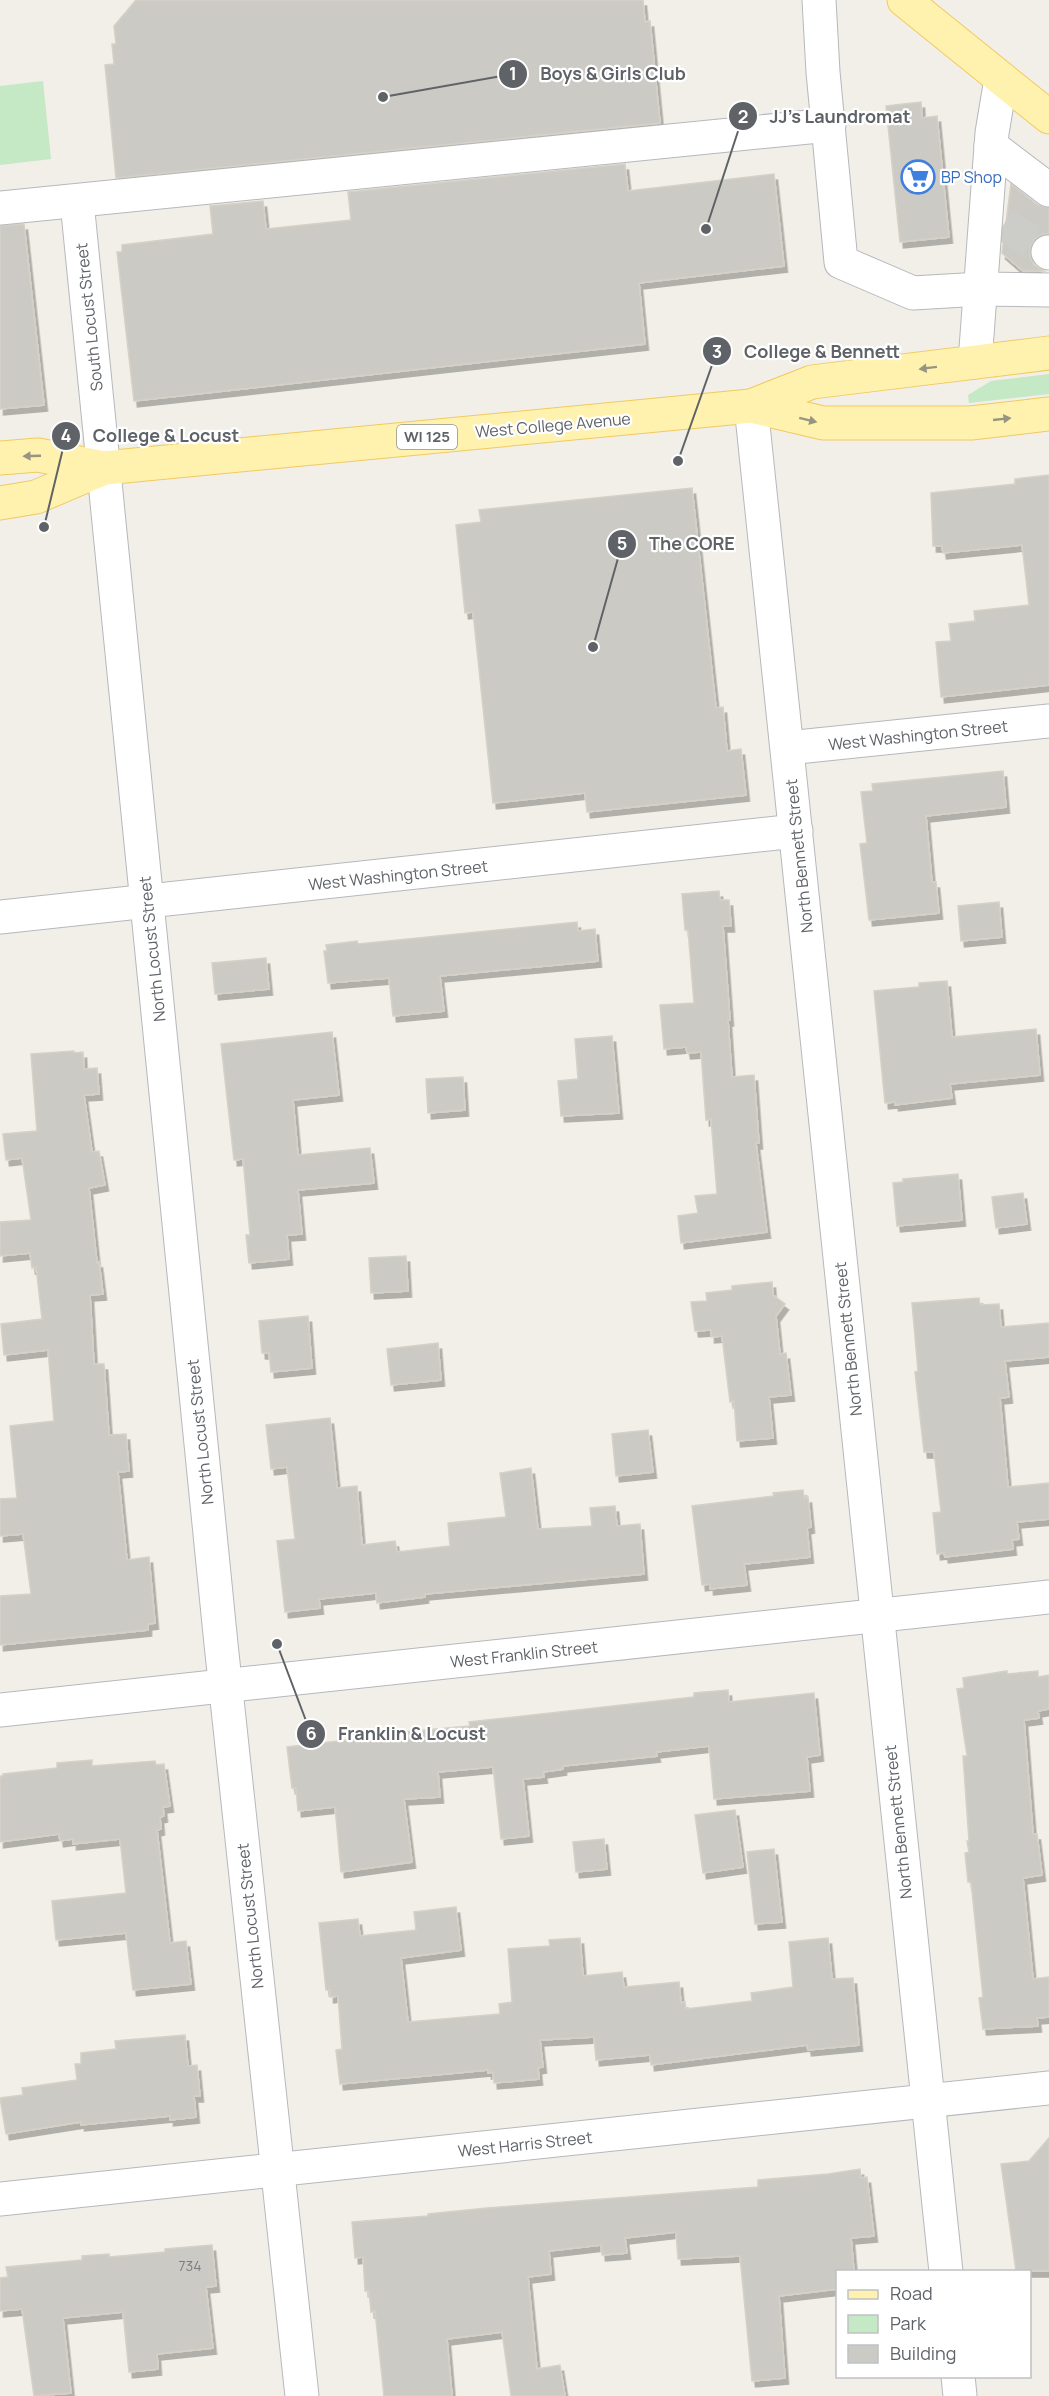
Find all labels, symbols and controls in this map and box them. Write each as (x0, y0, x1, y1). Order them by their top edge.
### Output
callout: Boys & Girls Club (498, 56, 697, 92)
text: 1 (509, 61, 517, 85)
text: Boys & Girls Club (540, 61, 686, 85)
callout: JJ's Laundromat (728, 98, 922, 134)
text: 2 (738, 104, 748, 128)
text: JJ's Laundromat (770, 104, 910, 128)
supermarket icon: BP Shop (900, 159, 936, 195)
place label: BP Shop (941, 166, 1002, 188)
street label: South Locust Street (70, 242, 108, 392)
callout: College & Bennett (702, 333, 912, 369)
text: 3 (712, 339, 722, 363)
text: College & Bennett (744, 339, 900, 363)
one-way arrow (919, 363, 938, 373)
street label: West College Avenue (474, 407, 632, 443)
one-way arrow (993, 414, 1012, 424)
one-way arrow (798, 415, 817, 425)
callout: College & Locust (51, 418, 251, 454)
text: 4 (61, 423, 72, 447)
text: College & Locust (93, 423, 239, 447)
road number: WI 125 (397, 425, 457, 449)
one-way arrow (22, 451, 41, 461)
callout: The CORE (607, 526, 746, 562)
text: 5 (617, 531, 627, 555)
text: The CORE (649, 531, 735, 555)
street label: West Washington Street (827, 715, 1009, 755)
street label: North Bennett Street (780, 778, 818, 934)
street label: West Washington Street (307, 855, 489, 895)
street label: North Locust Street (133, 875, 171, 1023)
street label: North Bennett Street (829, 1261, 867, 1417)
street label: North Locust Street (181, 1358, 219, 1506)
street label: West Franklin Street (449, 1635, 599, 1673)
callout: Franklin & Locust (296, 1716, 498, 1752)
text: 6 (305, 1721, 317, 1745)
text: Franklin & Locust (338, 1721, 486, 1745)
street label: North Bennett Street (879, 1744, 917, 1900)
street label: North Locust Street (231, 1842, 269, 1990)
street label: West Harris Street (457, 2126, 593, 2162)
house number: 734 (178, 2256, 202, 2275)
legend (836, 2270, 1031, 2378)
text: Road (890, 2281, 933, 2305)
text: Park (890, 2311, 927, 2335)
text: Building (890, 2341, 956, 2365)

